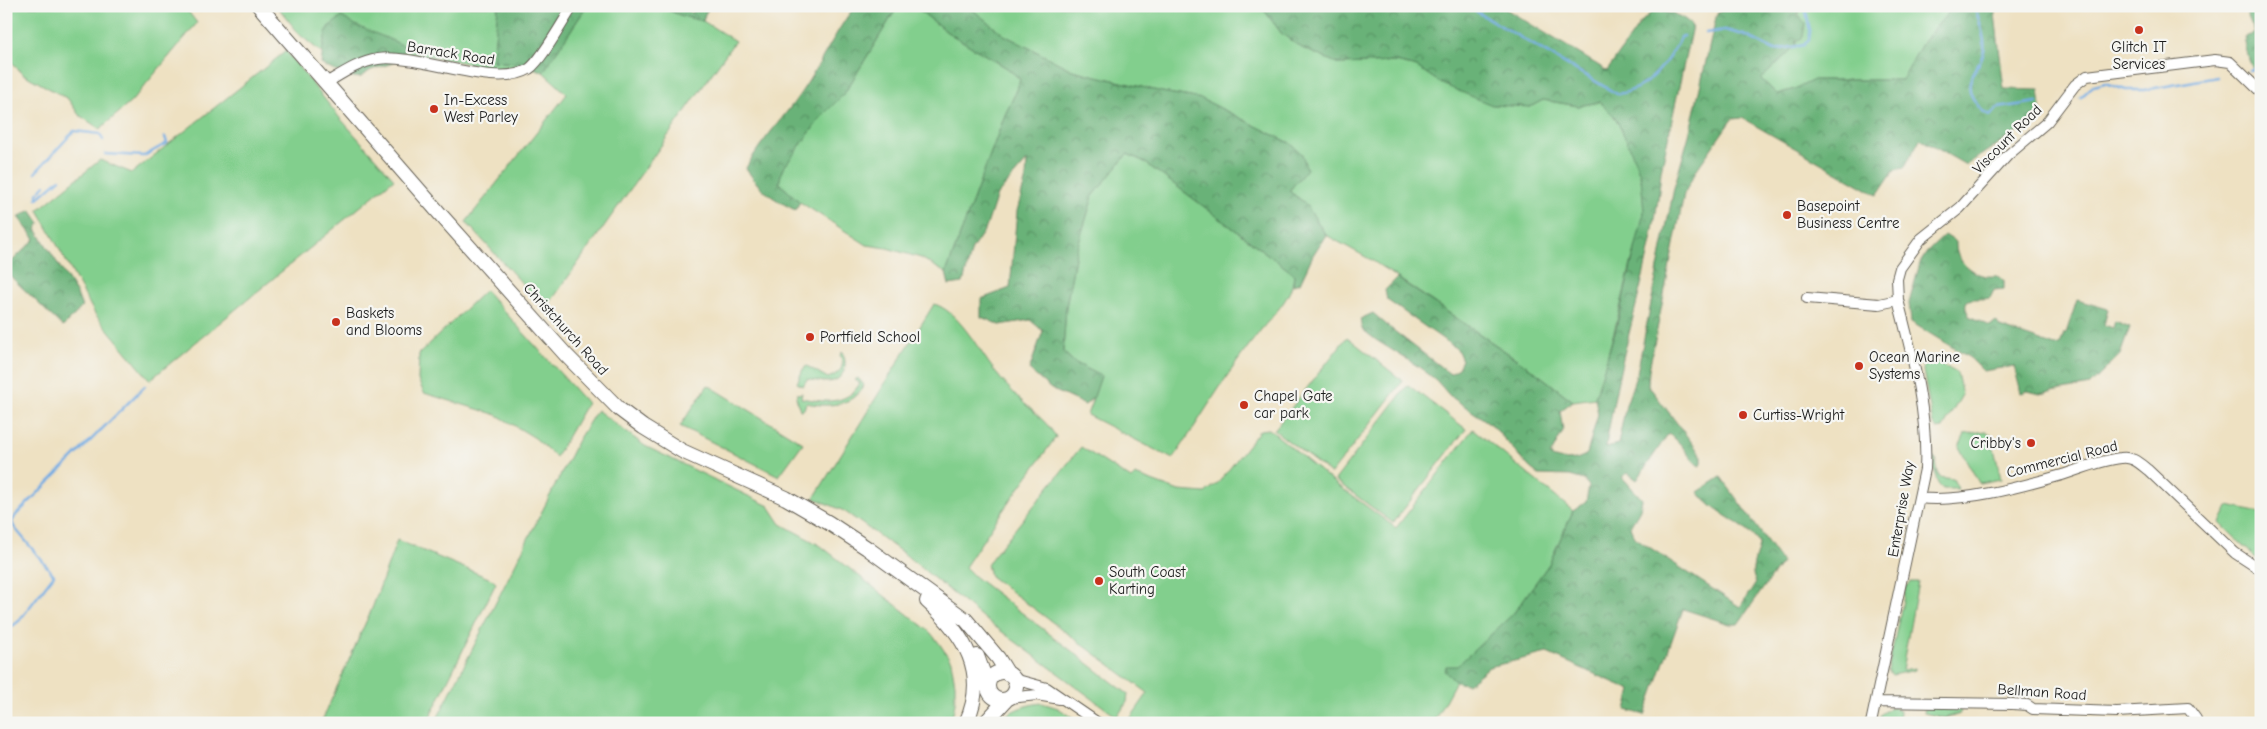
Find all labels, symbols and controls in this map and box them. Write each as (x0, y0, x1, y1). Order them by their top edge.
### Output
marker: Glitch IT Services (2133, 24, 2145, 36)
street label: Barrack Road (406, 37, 496, 69)
place label: Glitch IT Services (2111, 38, 2167, 73)
place label: In-Excess West Parley (444, 91, 518, 126)
street label: Viscount Road (1969, 101, 2045, 177)
marker: In-Excess West Parley (428, 103, 440, 115)
place label: Basepoint Business Centre (1797, 197, 1900, 232)
marker: Basepoint Business Centre (1781, 209, 1793, 221)
street label: Christchurch Road (520, 279, 612, 379)
place label: Baskets and Blooms (346, 304, 422, 339)
marker: Baskets and Blooms (330, 316, 342, 328)
place label: Portfield School (820, 328, 920, 346)
marker: Portfield School (804, 331, 816, 343)
place label: Ocean Marine Systems (1869, 348, 1960, 383)
marker: Ocean Marine Systems (1853, 360, 1865, 372)
place label: Chapel Gate car park (1254, 387, 1333, 422)
marker: Chapel Gate car park (1238, 399, 1250, 411)
place label: Curtiss-Wright (1753, 406, 1845, 424)
marker: Curtiss-Wright (1737, 409, 1749, 421)
place label: Cribby's (1971, 434, 2021, 452)
street label: Commercial Road (2005, 436, 2119, 482)
marker: Cribby's (2025, 437, 2037, 449)
street label: Enterprise Way (1884, 459, 1918, 558)
place label: South Coast Karting (1109, 563, 1186, 598)
marker: South Coast Karting (1093, 575, 1105, 587)
street label: Bellman Road (1997, 680, 2087, 704)

